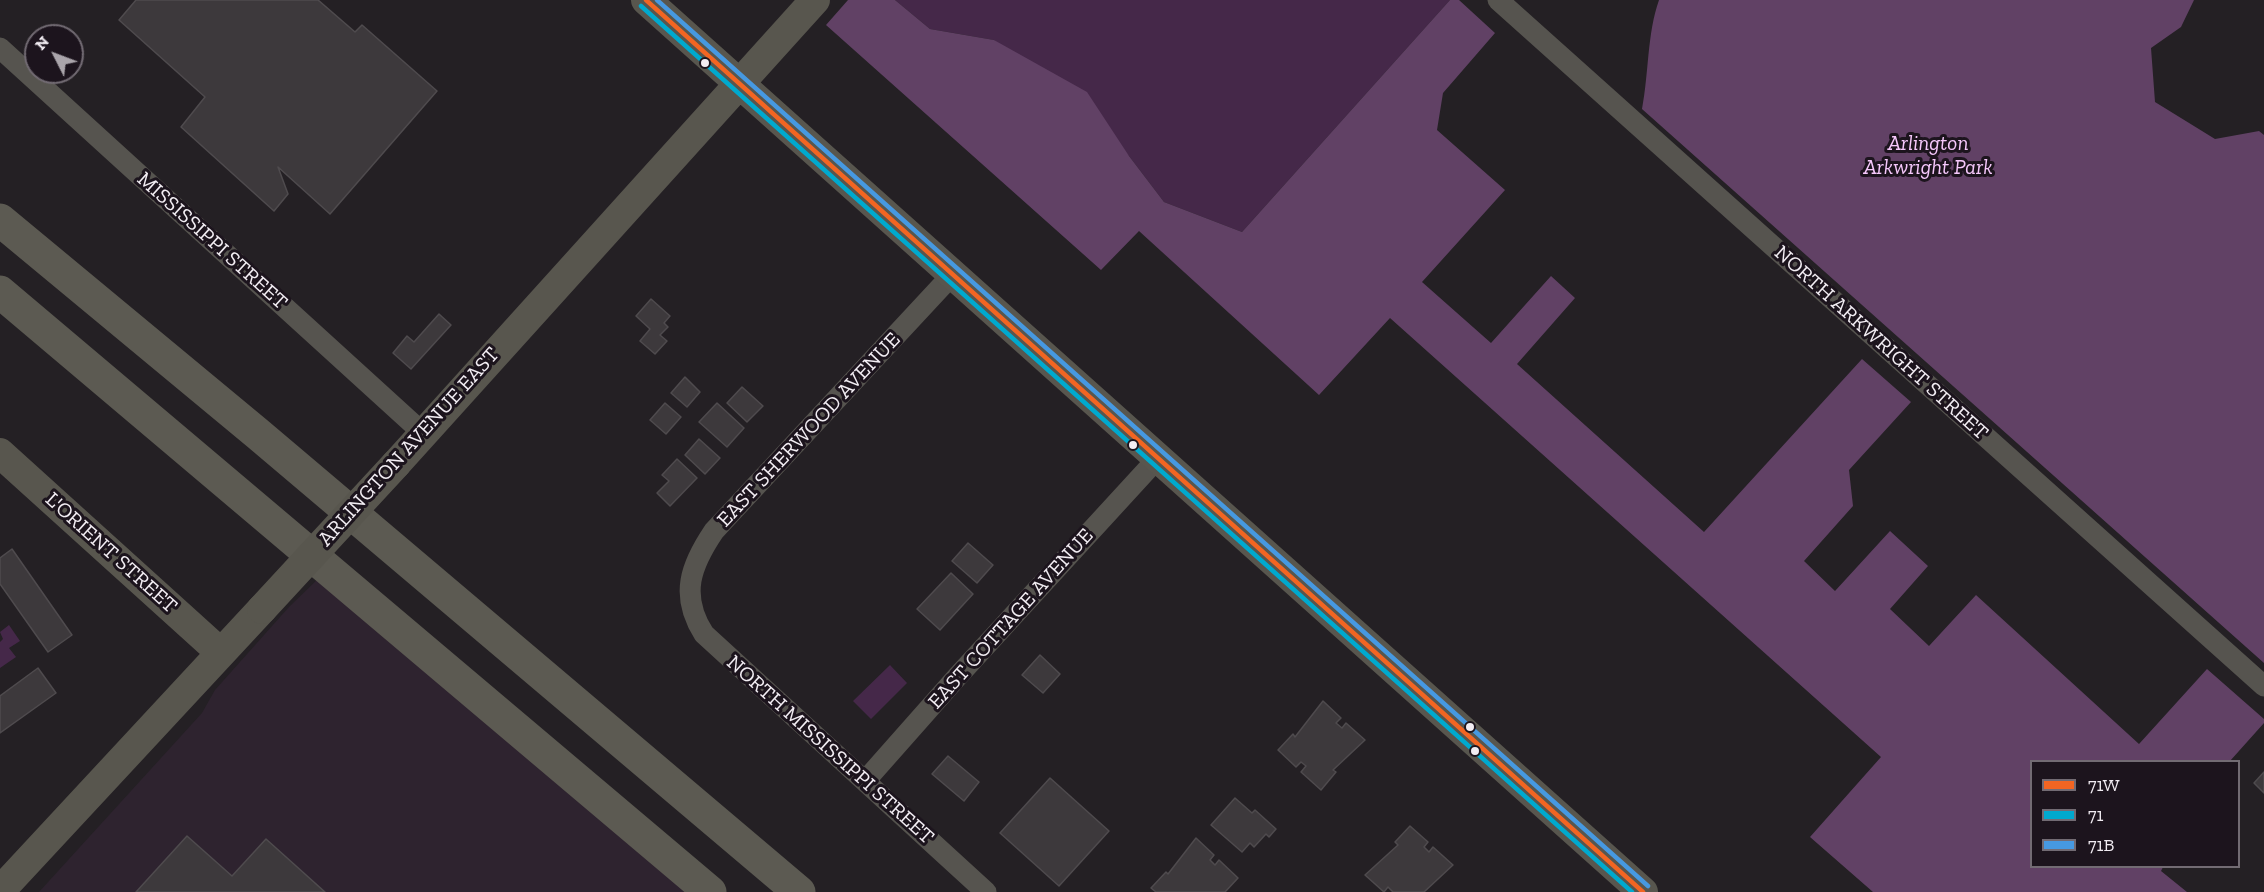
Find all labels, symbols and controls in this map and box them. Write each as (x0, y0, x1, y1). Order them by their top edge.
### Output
north arrow (24, 24, 84, 84)
text: N (31, 32, 53, 54)
unlabelled marker (699, 57, 711, 69)
park label: Arlington Arkwright Park (1863, 131, 1993, 181)
street label: MISSISSIPPI STREET (132, 167, 292, 315)
street label: NORTH ARKWRIGHT STREET (1769, 240, 1993, 446)
street label: EAST SHERWOOD AVENUE (712, 327, 906, 533)
street label: ARLINGTON AVENUE EAST (313, 342, 505, 552)
unlabelled marker (1127, 439, 1139, 451)
street label: L'ORIENT STREET (40, 487, 182, 619)
street label: EAST COTTAGE AVENUE (923, 523, 1099, 715)
street label: NORTH MISSISSIPPI STREET (721, 650, 939, 850)
unlabelled marker (1464, 721, 1476, 733)
unlabelled marker (1469, 745, 1481, 757)
legend (2030, 760, 2240, 868)
text: 71W (2088, 774, 2120, 796)
text: 71 (2088, 804, 2103, 826)
text: 71B (2088, 834, 2114, 856)

